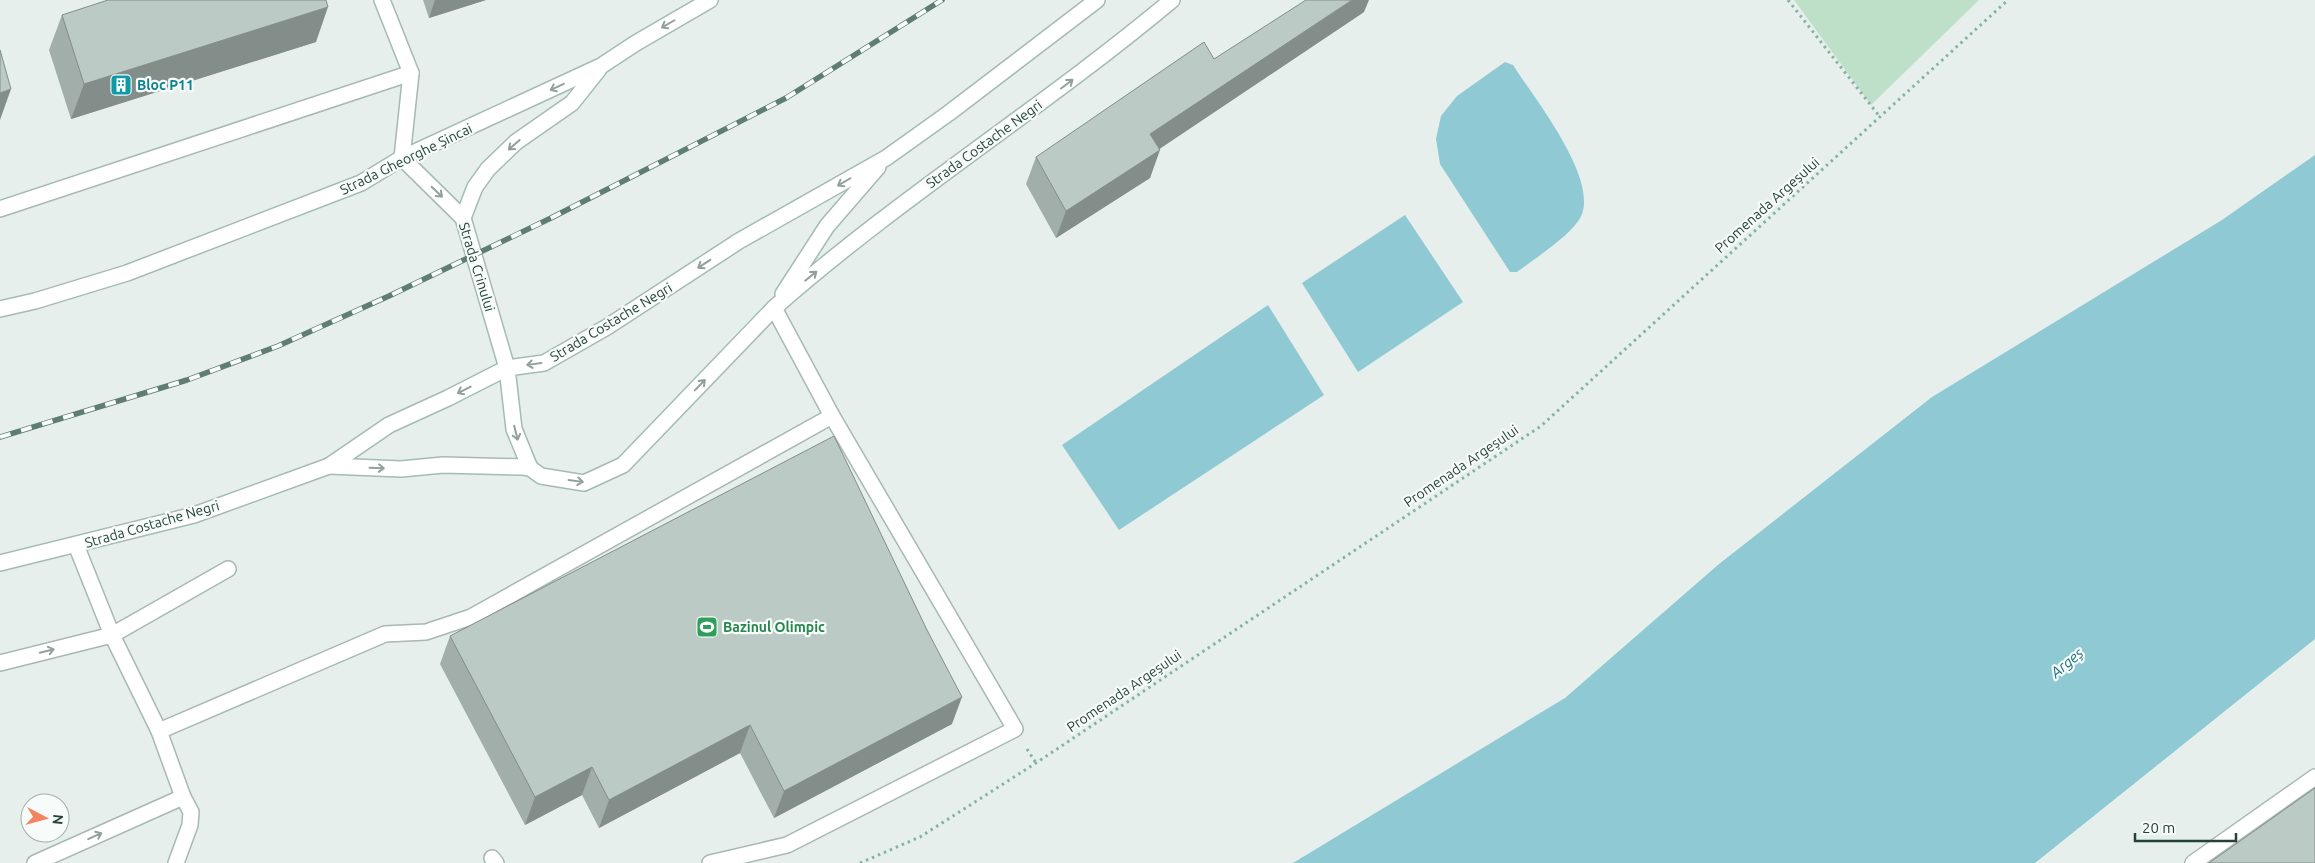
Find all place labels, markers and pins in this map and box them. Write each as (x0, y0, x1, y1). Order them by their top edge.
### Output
building icon: Bloc P11 (109, 73, 133, 97)
place label: Bloc P11 (137, 77, 194, 93)
sports icon: Bazinul Olimpic (695, 615, 719, 639)
place label: Bazinul Olimpic (723, 619, 825, 635)

